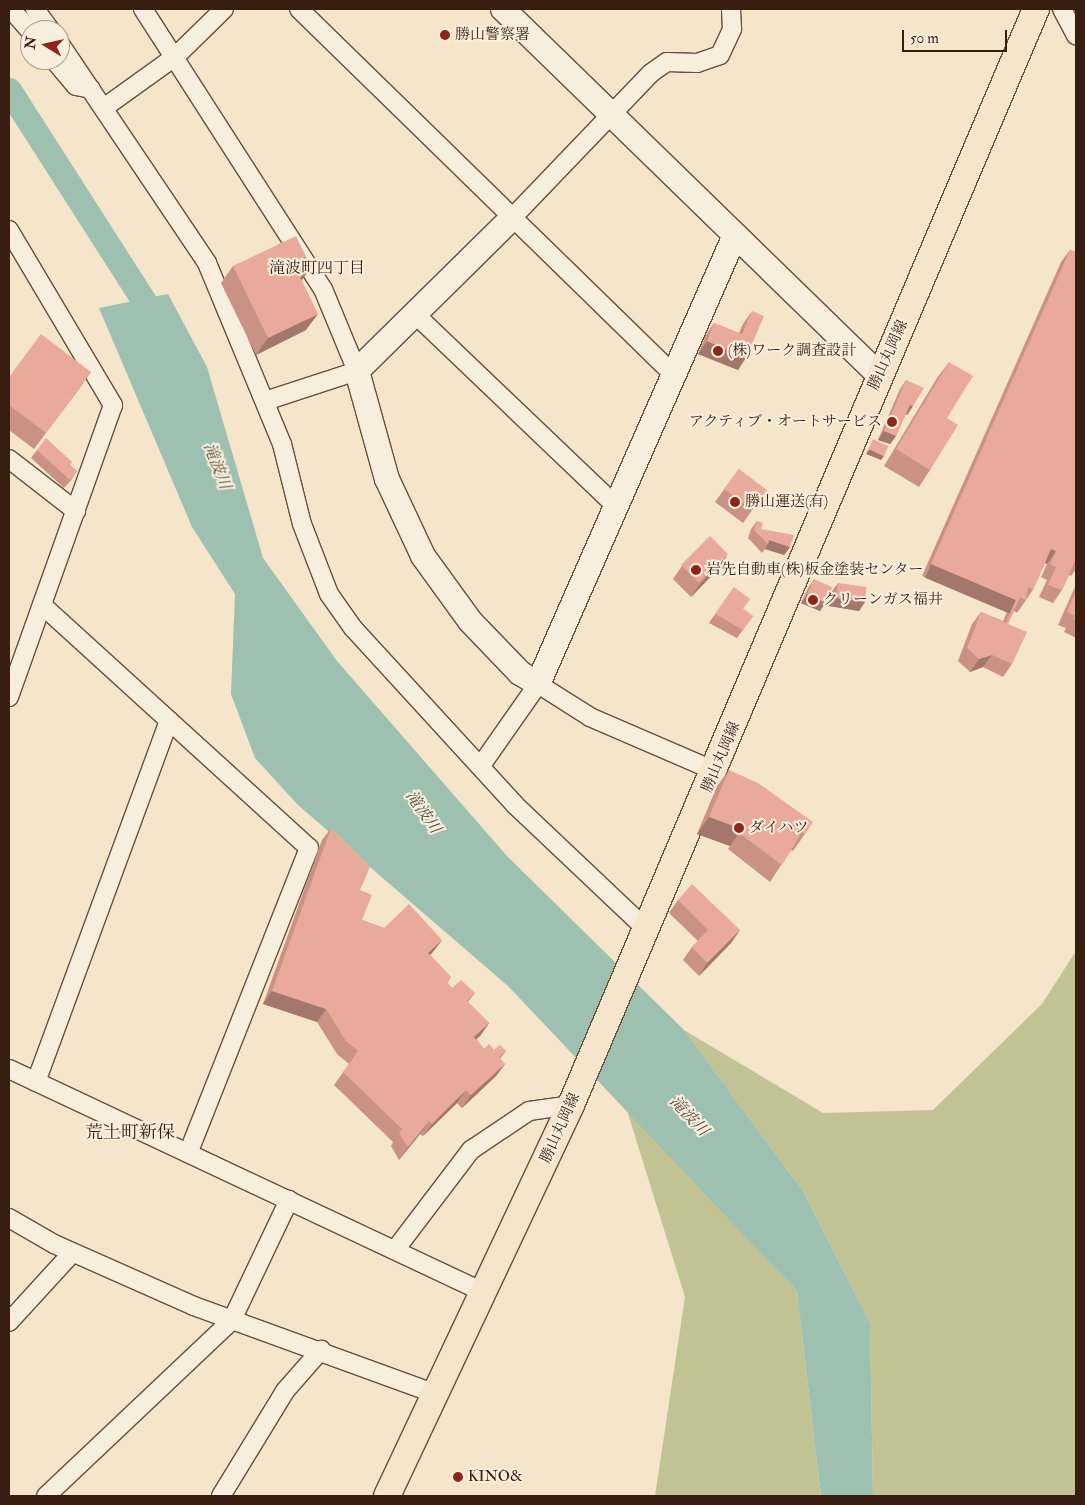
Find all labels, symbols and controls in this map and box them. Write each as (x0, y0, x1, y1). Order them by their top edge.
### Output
north arrow (20, 20, 70, 70)
scale bar (905, 20, 1010, 52)
place label: 勝山警察署 (455, 26, 530, 44)
marker: 勝山警察署 (439, 29, 451, 41)
text: 50 m (910, 29, 939, 48)
text: N (21, 35, 40, 50)
district label: 滝波町四丁目 (269, 258, 365, 278)
street label: 勝山丸岡線 (865, 317, 911, 393)
place label: (株)ワーク調査設計 (728, 342, 856, 360)
marker: (株)ワーク調査設計 (712, 345, 724, 357)
place label: アクティブ・オートサービス (687, 413, 882, 431)
marker: アクティブ・オートサービス (886, 416, 898, 428)
water label: 滝波川 (199, 440, 235, 492)
place label: 勝山運送(有) (745, 493, 828, 511)
marker: 勝山運送(有) (729, 496, 741, 508)
place label: 岩先自動車(株)板金塗装センター (706, 561, 924, 579)
marker: 岩先自動車(株)板金塗装センター (690, 564, 702, 576)
place label: クリーンガス福井 (823, 591, 943, 609)
marker: クリーンガス福井 (807, 594, 819, 606)
street label: 勝山丸岡線 (698, 719, 744, 795)
water label: 滝波川 (401, 787, 445, 837)
place label: ダイハツ (749, 819, 809, 837)
marker: ダイハツ (733, 822, 745, 834)
street label: 勝山丸岡線 (537, 1090, 583, 1166)
water label: 滝波川 (666, 1092, 712, 1140)
district label: 荒土町新保 (85, 1122, 175, 1144)
place label: KINO& (468, 1468, 523, 1486)
marker: KINO& (452, 1471, 464, 1483)

